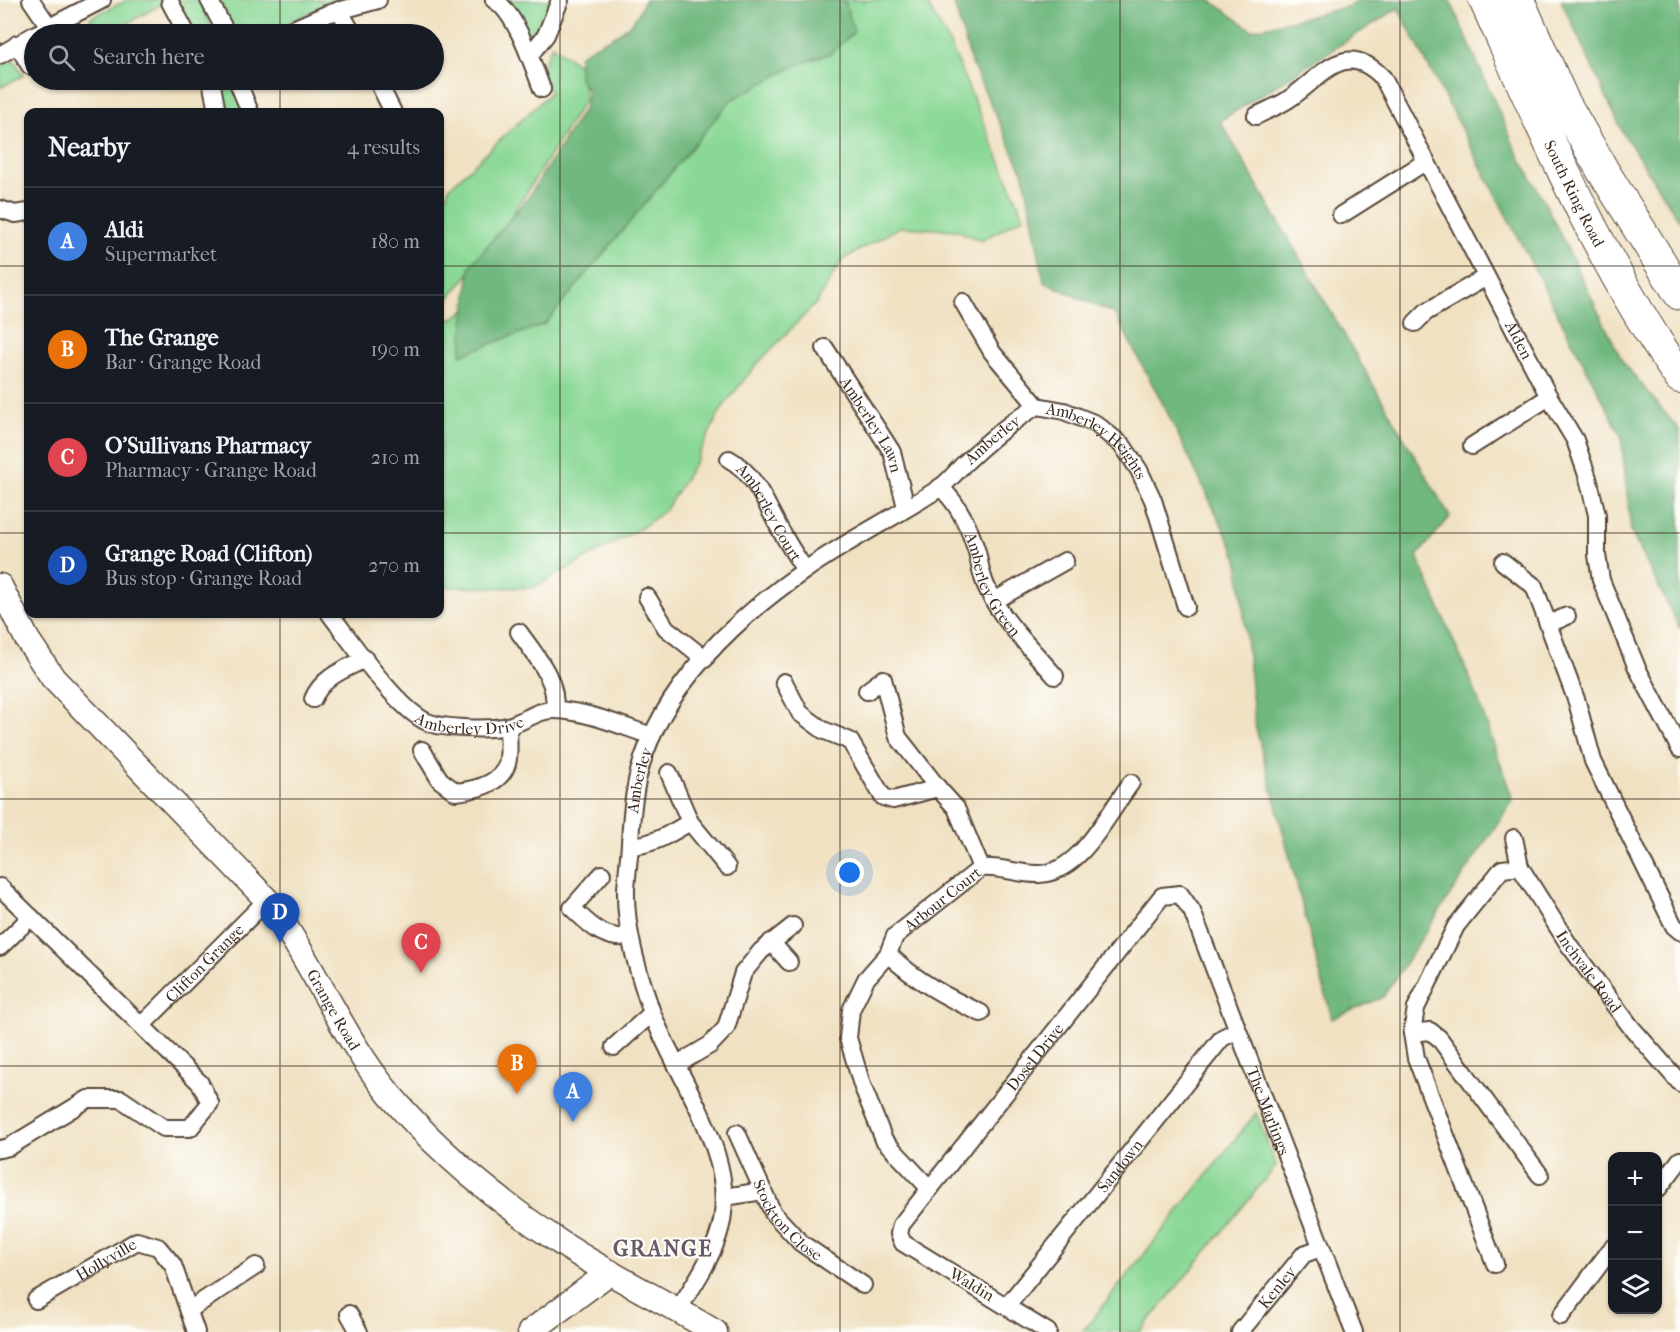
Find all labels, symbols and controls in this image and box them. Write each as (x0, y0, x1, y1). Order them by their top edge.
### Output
search box (24, 24, 444, 90)
icon: search (45, 41, 78, 74)
text: Search here (93, 44, 205, 70)
text: Nearby (48, 132, 130, 163)
text: 4 results (347, 136, 420, 159)
street label: South Ring Road (1540, 137, 1609, 250)
text: Aldi (105, 217, 144, 243)
text: A (61, 230, 74, 253)
text: 180 m (371, 230, 420, 253)
text: Supermarket (105, 243, 217, 266)
street label: Alden (1501, 317, 1537, 363)
text: The Grange (105, 325, 219, 351)
text: B (61, 338, 74, 361)
text: 190 m (370, 338, 420, 361)
text: Bar · Grange Road (105, 351, 261, 374)
street label: Amberley Lawn (835, 372, 906, 475)
street label: Amberley Heights (1044, 399, 1151, 482)
street label: Amberley (960, 411, 1024, 469)
text: O'Sullivans Pharmacy (105, 433, 311, 459)
text: C (61, 446, 74, 469)
text: 210 m (371, 446, 420, 469)
text: Pharmacy · Grange Road (105, 459, 317, 482)
street label: Amberley Court (732, 459, 806, 565)
street label: Amberley Green (960, 529, 1025, 641)
text: Grange Road (Clifton) (105, 541, 312, 567)
text: D (60, 554, 75, 577)
text: 270 m (368, 554, 420, 577)
text: Bus stop · Grange Road (105, 567, 302, 590)
street label: Amberley Drive (410, 708, 527, 738)
street label: Amberley (623, 744, 656, 815)
your location (835, 858, 864, 887)
street label: Arbour Court (899, 862, 985, 936)
pin: D (260, 894, 300, 943)
street label: Clifton Grange (161, 920, 248, 1006)
pin: C (402, 924, 440, 973)
street label: Inchvale Road (1552, 927, 1626, 1017)
street label: Grange Road (303, 966, 364, 1054)
street label: Dosel Drive (1002, 1019, 1068, 1095)
pin: B (498, 1044, 536, 1094)
street label: The Marlings (1243, 1064, 1294, 1158)
pin: A (554, 1072, 592, 1122)
street label: Sandown (1093, 1135, 1147, 1196)
map controls (1608, 1152, 1662, 1314)
button: + (1608, 1152, 1662, 1206)
street label: Stockton Close (749, 1176, 826, 1265)
button: − (1608, 1206, 1662, 1260)
street label: Hollyville (72, 1234, 140, 1285)
district label: GRANGE (613, 1236, 713, 1262)
button: layers (1608, 1260, 1662, 1314)
street label: Kenley (1254, 1262, 1300, 1312)
street label: Waldin (945, 1263, 998, 1306)

